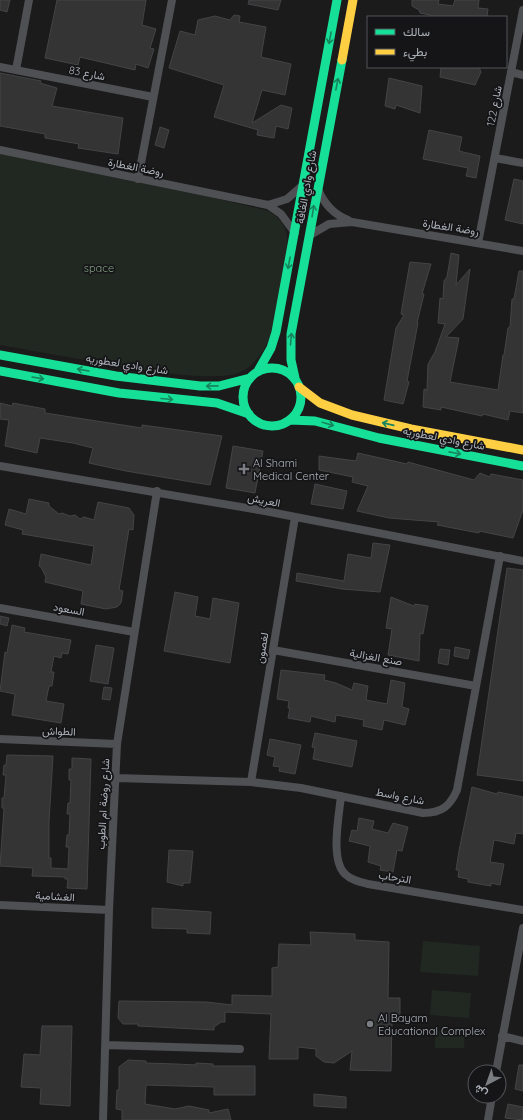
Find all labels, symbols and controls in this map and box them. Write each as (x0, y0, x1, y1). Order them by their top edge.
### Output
legend (367, 16, 507, 68)
text: سالك (403, 24, 430, 39)
one-way arrow (325, 31, 333, 44)
text: بطيء (403, 44, 427, 62)
street label: شارع 83 (67, 63, 107, 84)
one-way arrow (333, 77, 341, 90)
street label: شارع 122 (483, 84, 506, 128)
street label: شارع وادي الغافة (293, 149, 322, 225)
street label: روضة الغطارة (107, 155, 165, 179)
one-way arrow (309, 205, 317, 218)
street label: روضة الغطارة (422, 216, 480, 238)
one-way arrow (285, 256, 293, 269)
park label: space (84, 261, 114, 275)
one-way arrow (287, 333, 294, 346)
street label: شارع وادي لعطوريه (84, 351, 170, 380)
one-way arrow (77, 366, 90, 374)
one-way arrow (32, 374, 45, 382)
one-way arrow (206, 382, 219, 390)
one-way arrow (160, 395, 173, 402)
one-way arrow (382, 420, 395, 428)
one-way arrow (322, 421, 335, 428)
street label: شارع وادي لعطوريه (401, 423, 487, 456)
one-way arrow (448, 449, 461, 457)
place label: Al Shami Medical Center (253, 456, 330, 483)
marker: Al Shami Medical Center (238, 463, 250, 475)
street label: العريش (246, 490, 282, 510)
street label: السعود (52, 599, 86, 619)
street label: لغصون (253, 631, 271, 665)
street label: صنع الغزالية (348, 645, 404, 670)
street label: الطواش (42, 723, 76, 739)
street label: شارع روضة ام الطوب (94, 758, 113, 850)
street label: شارع واسط (374, 784, 426, 809)
street label: الترحاب (378, 868, 412, 886)
street label: الغشامية (35, 888, 75, 904)
place label: Al Bayam Educational Complex (378, 1011, 485, 1038)
marker: Al Bayam Educational Complex (365, 1019, 375, 1029)
north arrow (467, 1064, 507, 1104)
text: ش (471, 1082, 490, 1101)

